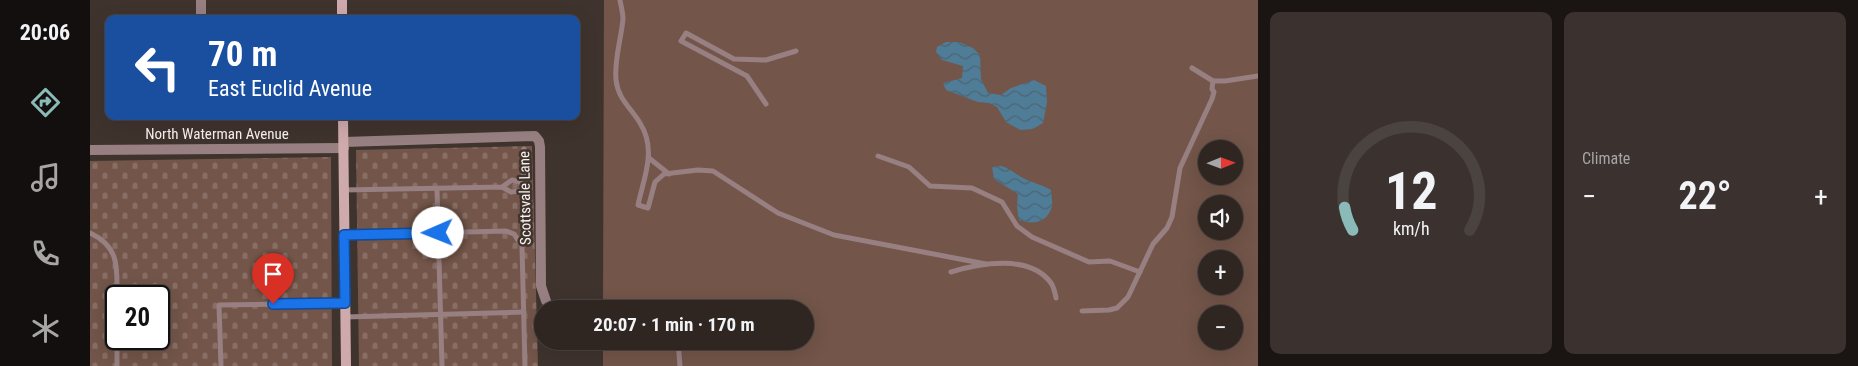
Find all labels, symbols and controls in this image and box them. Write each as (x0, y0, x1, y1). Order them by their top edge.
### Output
text: 20:06 (20, 20, 70, 45)
text: 70 m (208, 34, 277, 75)
icon: left (125, 35, 190, 100)
text: East Euclid Avenue (208, 76, 372, 101)
icon: directions (28, 85, 63, 120)
street label: North Waterman Avenue (145, 125, 289, 143)
north arrow (1198, 140, 1242, 185)
map controls (1198, 140, 1243, 350)
text: Climate (1582, 149, 1630, 168)
street label: Scottsvale Lane (515, 151, 535, 245)
icon: music (28, 160, 63, 195)
text: 12 (1385, 161, 1437, 222)
text: 22° (1678, 174, 1732, 218)
text: − (1582, 180, 1596, 213)
text: + (1814, 180, 1828, 213)
button: sound (1198, 195, 1243, 240)
position arrow (411, 206, 463, 258)
text: km/h (1393, 218, 1429, 239)
icon: phone (28, 236, 63, 271)
button: + (1198, 250, 1243, 295)
pin (252, 253, 294, 304)
icon: arrive (259, 260, 287, 288)
speed limit sign: 20 (105, 285, 170, 350)
button: − (1198, 305, 1243, 350)
icon: climate (28, 311, 63, 346)
text: 20:07 · 1 min · 170 m (593, 313, 755, 336)

